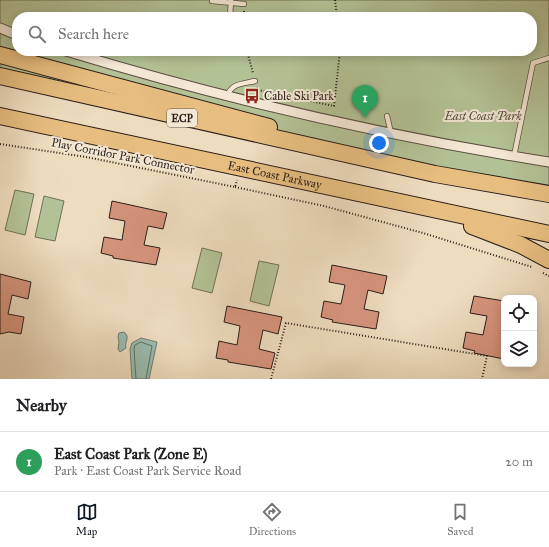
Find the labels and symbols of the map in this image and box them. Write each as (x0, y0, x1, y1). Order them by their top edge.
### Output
pin: 1 (352, 85, 378, 118)
bus stop icon: Cable Ski Park (243, 87, 261, 105)
place label: Cable Ski Park (264, 89, 334, 103)
road number: ECP (167, 109, 197, 127)
park label: East Coast Park (443, 109, 522, 123)
your location (369, 133, 389, 153)
street label: Play Corridor Park Connector (50, 135, 196, 177)
street label: East Coast Parkway (226, 158, 323, 192)

